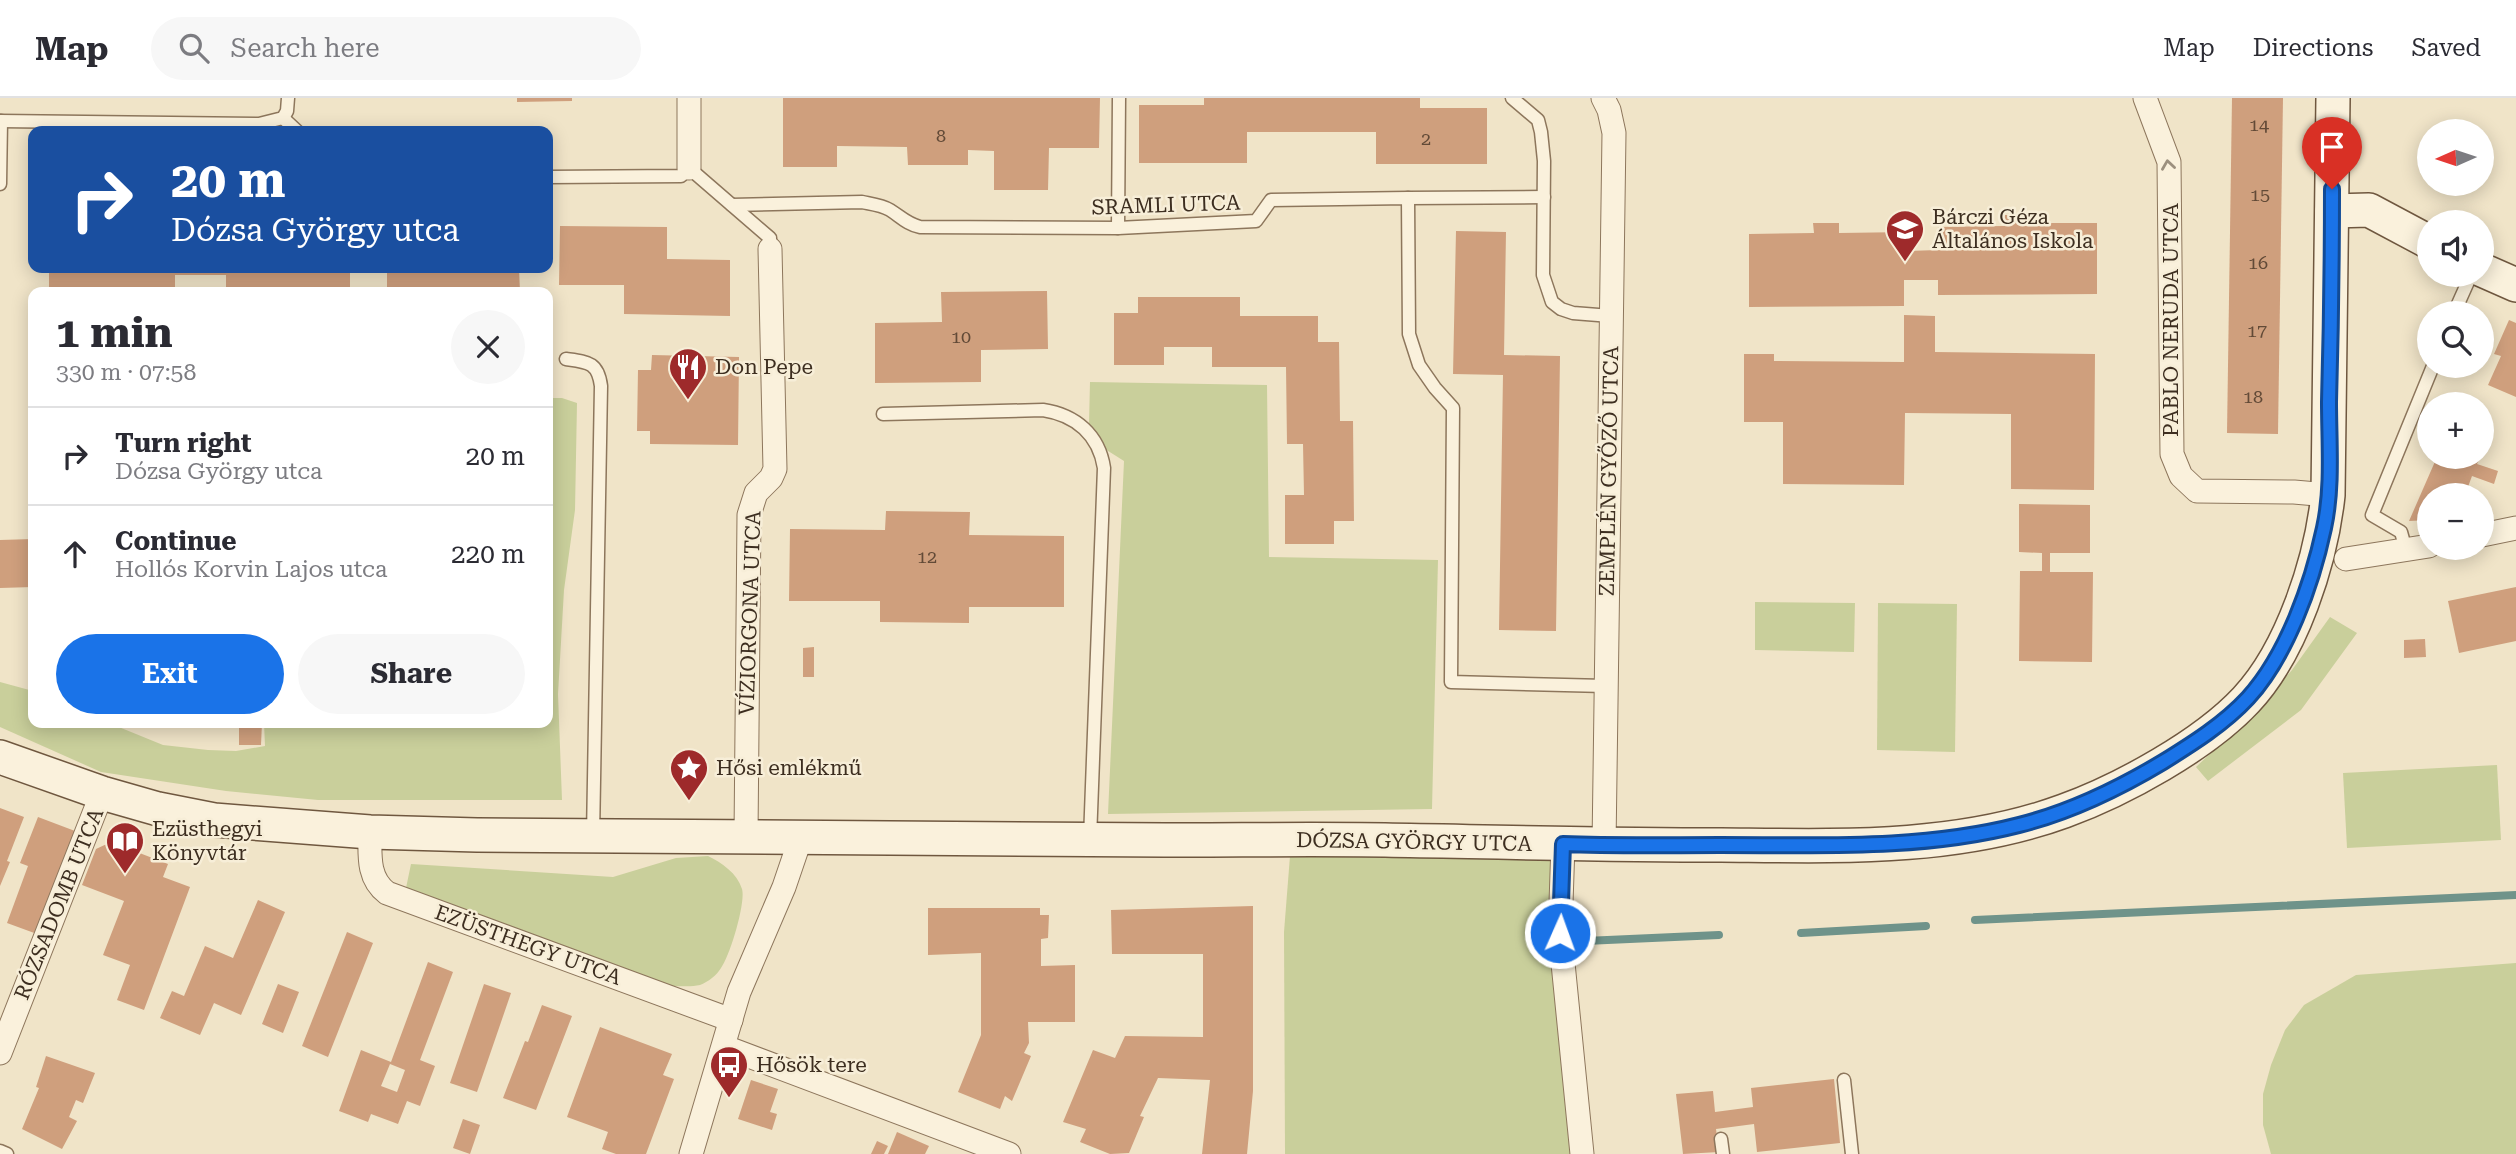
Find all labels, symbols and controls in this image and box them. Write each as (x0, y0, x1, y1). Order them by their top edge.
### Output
search box (151, 17, 641, 80)
text: Map (35, 29, 109, 68)
icon: search (175, 29, 213, 67)
text: Search here (231, 33, 380, 63)
text: Map (2163, 34, 2215, 62)
text: Directions (2253, 34, 2373, 62)
text: Saved (2411, 34, 2481, 62)
house number: 14 (2249, 114, 2269, 135)
pin (2302, 117, 2362, 189)
north arrow (2417, 119, 2494, 196)
map controls (2417, 119, 2494, 560)
house number: 8 (936, 125, 946, 146)
house number: 2 (1421, 128, 1431, 149)
icon: arrive (2313, 128, 2351, 166)
text: 20 m (171, 152, 286, 209)
icon: right (56, 154, 147, 245)
one-way arrow (2160, 159, 2175, 171)
house number: 15 (2250, 184, 2270, 205)
street label: SRAMLI UTCA (1091, 190, 1241, 220)
street label: PABLO NERUDA UTCA (2159, 203, 2183, 437)
place label: Bárczi Géza Általános Iskola (1932, 205, 2094, 253)
school or university icon: Bárczi Géza Általános Iskola (1884, 208, 1926, 263)
button: sound (2417, 210, 2494, 287)
text: Dózsa György utca (171, 211, 460, 249)
house number: 16 (2248, 252, 2268, 273)
button: search (2417, 301, 2494, 378)
text: 1 min (56, 308, 173, 357)
button: close (451, 310, 525, 384)
house number: 17 (2247, 320, 2267, 341)
house number: 10 (951, 326, 971, 347)
street label: ZEMPLÉN GYŐZŐ UTCA (1594, 345, 1623, 596)
restaurant icon: Don Pepe (667, 346, 709, 401)
place label: Don Pepe (715, 355, 813, 379)
text: 330 m · 07:58 (56, 359, 196, 386)
house number: 18 (2243, 386, 2263, 407)
button: + (2417, 392, 2494, 469)
text: Turn right (115, 428, 251, 458)
icon: right (56, 437, 94, 475)
text: 20 m (466, 441, 525, 471)
text: Dózsa György utca (115, 458, 322, 485)
button: − (2417, 483, 2494, 560)
street label: VÍZIORGONA UTCA (733, 510, 766, 716)
text: Continue (115, 526, 237, 556)
icon: ahead (56, 535, 94, 573)
text: 220 m (451, 539, 525, 569)
house number: 12 (917, 546, 937, 567)
text: Hollós Korvin Lajos utca (115, 556, 387, 583)
button: Exit (56, 634, 284, 714)
button: Share (298, 634, 525, 714)
place icon: Hősi emlékmű (668, 747, 710, 802)
place label: Hősi emlékmű (716, 756, 862, 780)
street label: RÓZSADOMB UTCA (9, 804, 109, 1003)
place label: Ezüsthegyi Könyvtár (152, 817, 263, 865)
library icon: Ezüsthegyi Könyvtár (104, 820, 146, 875)
street label: DÓZSA GYÖRGY UTCA (1296, 827, 1532, 856)
position arrow (1523, 896, 1597, 970)
street label: EZÜSTHEGY UTCA (431, 899, 625, 990)
bus stop icon: Hősök tere (708, 1044, 750, 1099)
place label: Hősök tere (756, 1053, 867, 1077)

